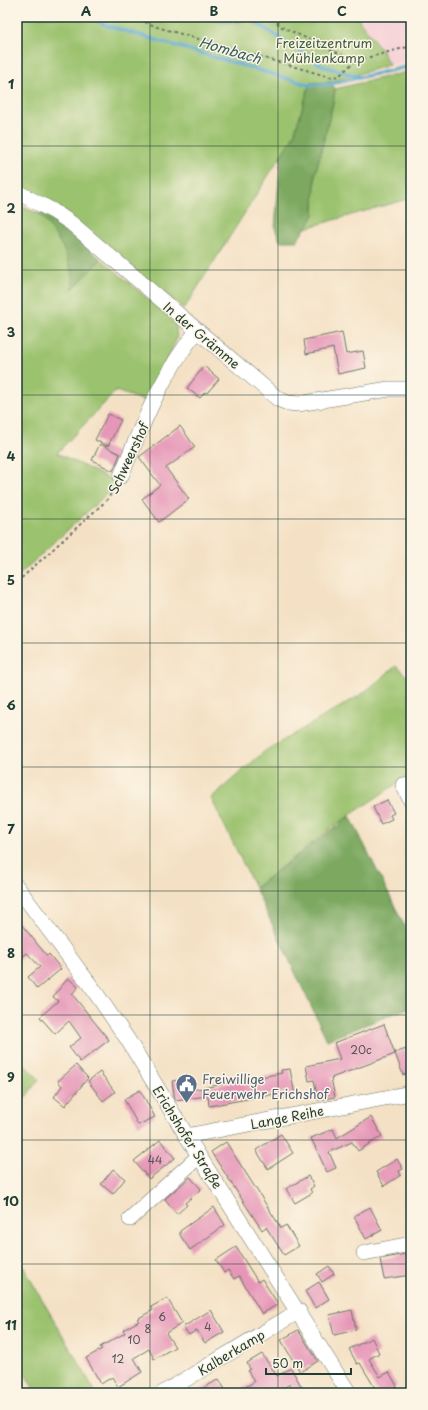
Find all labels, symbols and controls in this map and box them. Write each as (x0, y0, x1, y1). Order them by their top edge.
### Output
text: A (81, 1, 91, 20)
text: B (210, 1, 219, 20)
text: C (337, 1, 347, 20)
water label: Hombach (197, 31, 264, 69)
park label: Freizeitzentrum Mühlenkamp (276, 33, 372, 67)
text: 1 (8, 74, 14, 93)
text: 2 (6, 198, 16, 217)
street label: In der Grämme (159, 297, 245, 373)
text: 3 (7, 322, 16, 341)
street label: Schweershof (103, 418, 153, 497)
text: 4 (7, 446, 16, 465)
text: 5 (7, 570, 15, 589)
text: 6 (6, 695, 16, 714)
text: 7 (7, 819, 15, 838)
text: 8 (7, 943, 15, 962)
house number: 20c (350, 1041, 372, 1058)
text: 9 (7, 1067, 15, 1086)
place label: Freiwillige Feuerwehr Erichshof (202, 1069, 330, 1103)
public building icon: Freiwillige Feuerwehr Erichshof (174, 1072, 200, 1105)
street label: Erichshofer Straße (149, 1082, 227, 1192)
street label: Lange Reihe (249, 1101, 325, 1133)
house number: 44 (148, 1151, 162, 1168)
text: 10 (3, 1191, 19, 1210)
house number: 6 (158, 1308, 166, 1325)
text: 11 (5, 1315, 17, 1334)
house number: 4 (204, 1318, 212, 1335)
house number: 8 (145, 1320, 152, 1337)
street label: Kalberkamp (194, 1324, 268, 1380)
house number: 10 (128, 1331, 140, 1348)
house number: 12 (112, 1350, 125, 1367)
scale bar (266, 1350, 351, 1376)
text: 50 m (272, 1354, 303, 1372)

